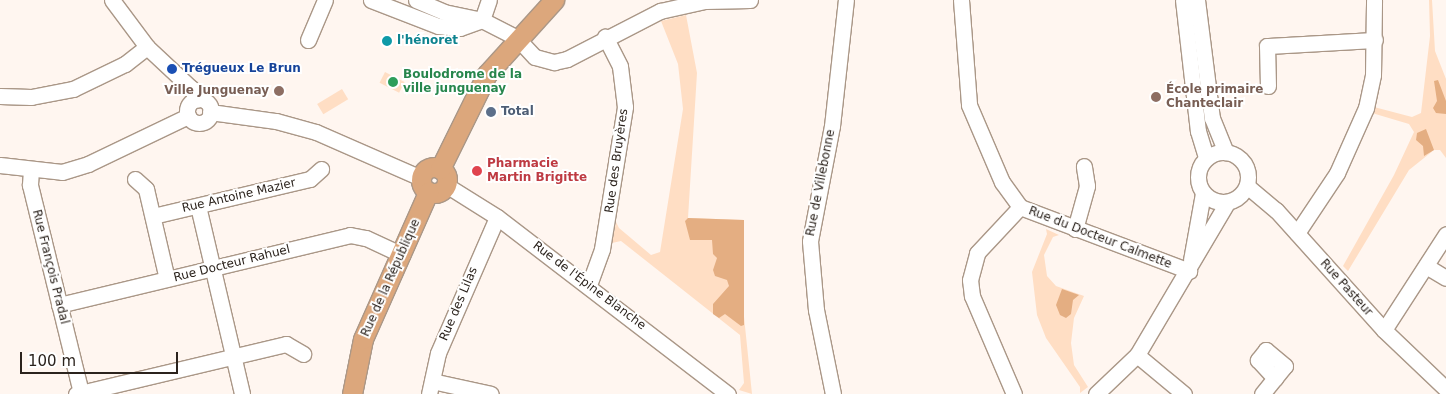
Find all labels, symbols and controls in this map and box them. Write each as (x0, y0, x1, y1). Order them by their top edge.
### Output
place label: l'hénoret (397, 34, 458, 48)
marker: l'hénoret (381, 35, 393, 47)
place label: Trégueux Le Brun (182, 62, 301, 76)
marker: Trégueux Le Brun (166, 63, 178, 75)
place label: Boulodrome de la ville junguenay (403, 68, 522, 96)
marker: Boulodrome de la ville junguenay (387, 76, 399, 88)
place label: École primaire Chanteclair (1166, 83, 1263, 111)
place label: Ville Junguenay (164, 84, 269, 98)
marker: Ville Junguenay (273, 85, 285, 97)
marker: École primaire Chanteclair (1150, 91, 1162, 103)
place label: Total (501, 105, 534, 119)
marker: Total (485, 106, 497, 118)
street label: Rue des Bruyères (603, 108, 631, 214)
street label: Rue de Villebonne (804, 128, 838, 238)
place label: Pharmacie Martin Brigitte (487, 157, 587, 185)
marker: Pharmacie Martin Brigitte (471, 165, 483, 177)
street label: Rue Antoine Mazier (181, 176, 297, 216)
street label: Rue du Docteur Calmette (1026, 204, 1174, 272)
street label: Rue François Pradal (29, 208, 71, 326)
street label: Rue de la République (359, 217, 423, 339)
street label: Rue de l'Épine Blanche (530, 239, 648, 333)
street label: Rue Docteur Rahuel (172, 243, 292, 285)
street label: Rue Pasteur (1317, 257, 1375, 319)
street label: Rue des Lilas (437, 265, 481, 343)
scale bar (22, 342, 180, 374)
text: 100 m (28, 352, 76, 370)

